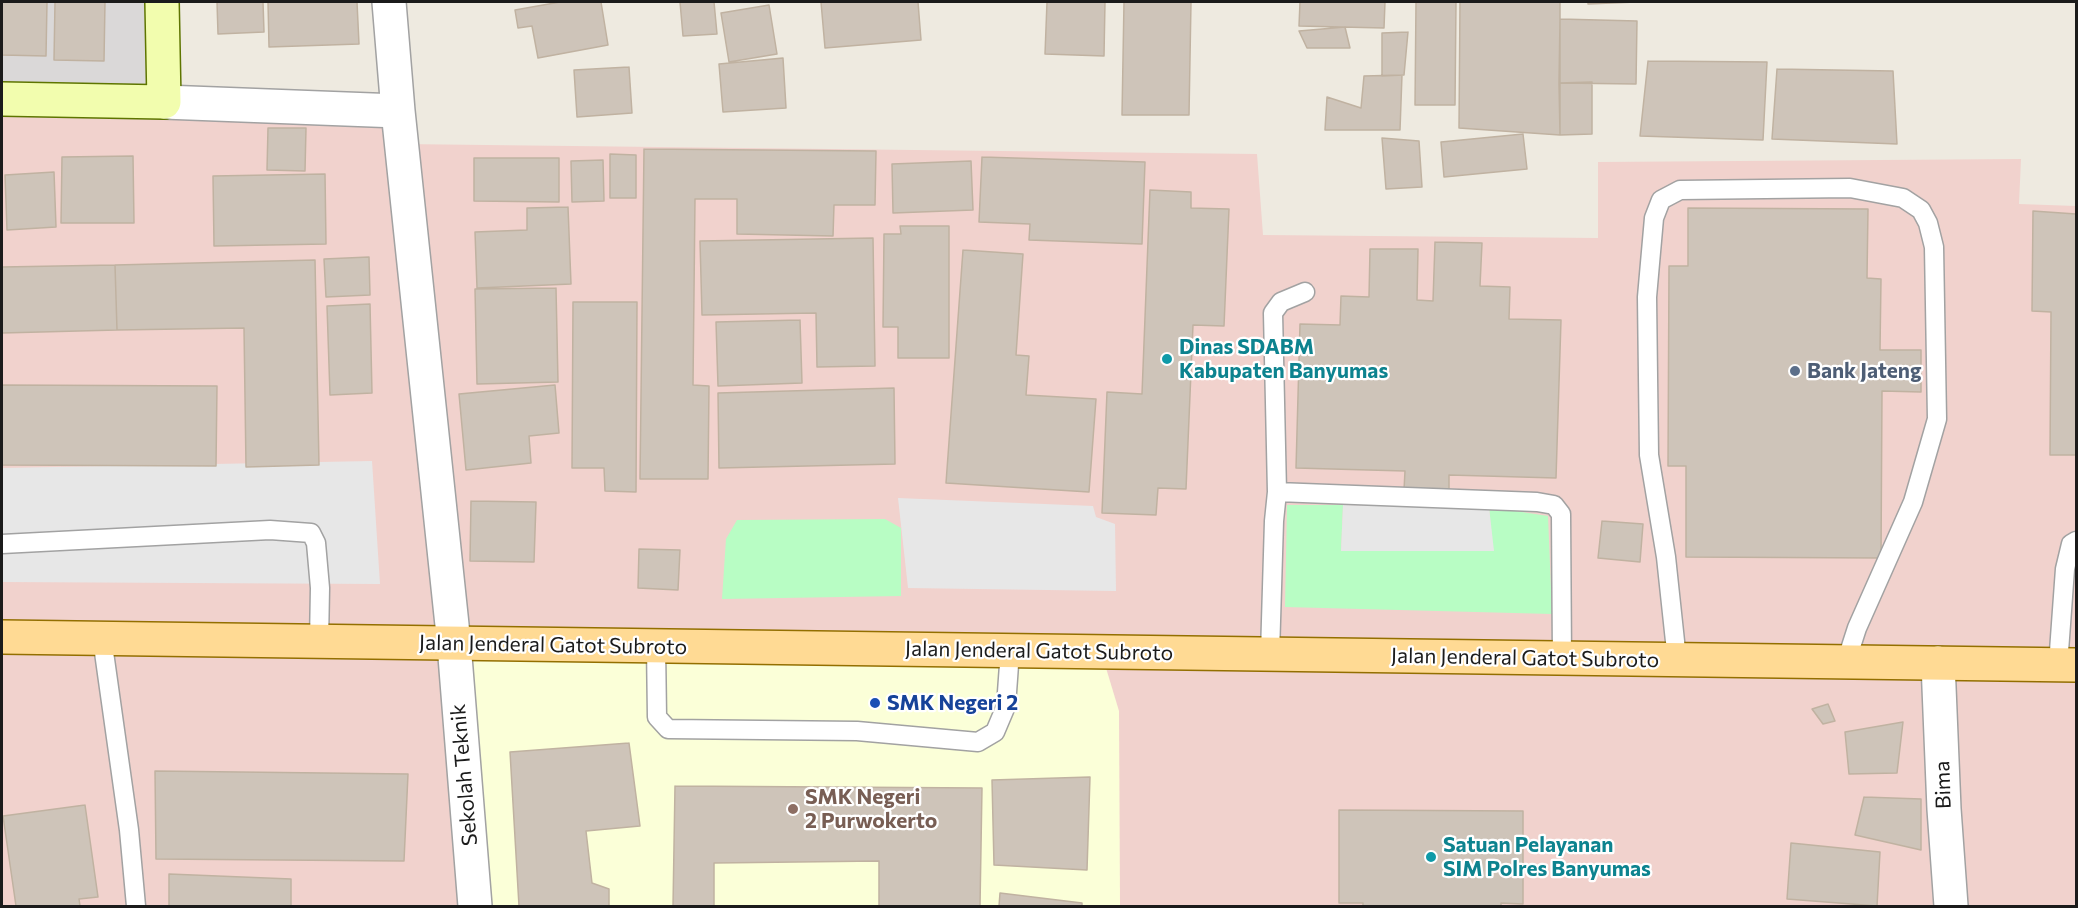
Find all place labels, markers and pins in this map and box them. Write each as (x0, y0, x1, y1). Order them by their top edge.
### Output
place label: Dinas SDABM Kabupaten Banyumas (1179, 334, 1388, 384)
marker: Dinas SDABM Kabupaten Banyumas (1160, 352, 1174, 366)
place label: Bank Jateng (1807, 358, 1921, 384)
marker: Bank Jateng (1788, 364, 1802, 378)
place label: SMK Negeri 2 (887, 690, 1018, 716)
marker: SMK Negeri 2 (868, 696, 882, 710)
place label: SMK Negeri 2 Purwokerto (805, 784, 937, 834)
marker: SMK Negeri 2 Purwokerto (786, 802, 800, 816)
place label: Satuan Pelayanan SIM Polres Banyumas (1443, 832, 1651, 882)
marker: Satuan Pelayanan SIM Polres Banyumas (1424, 850, 1438, 864)

